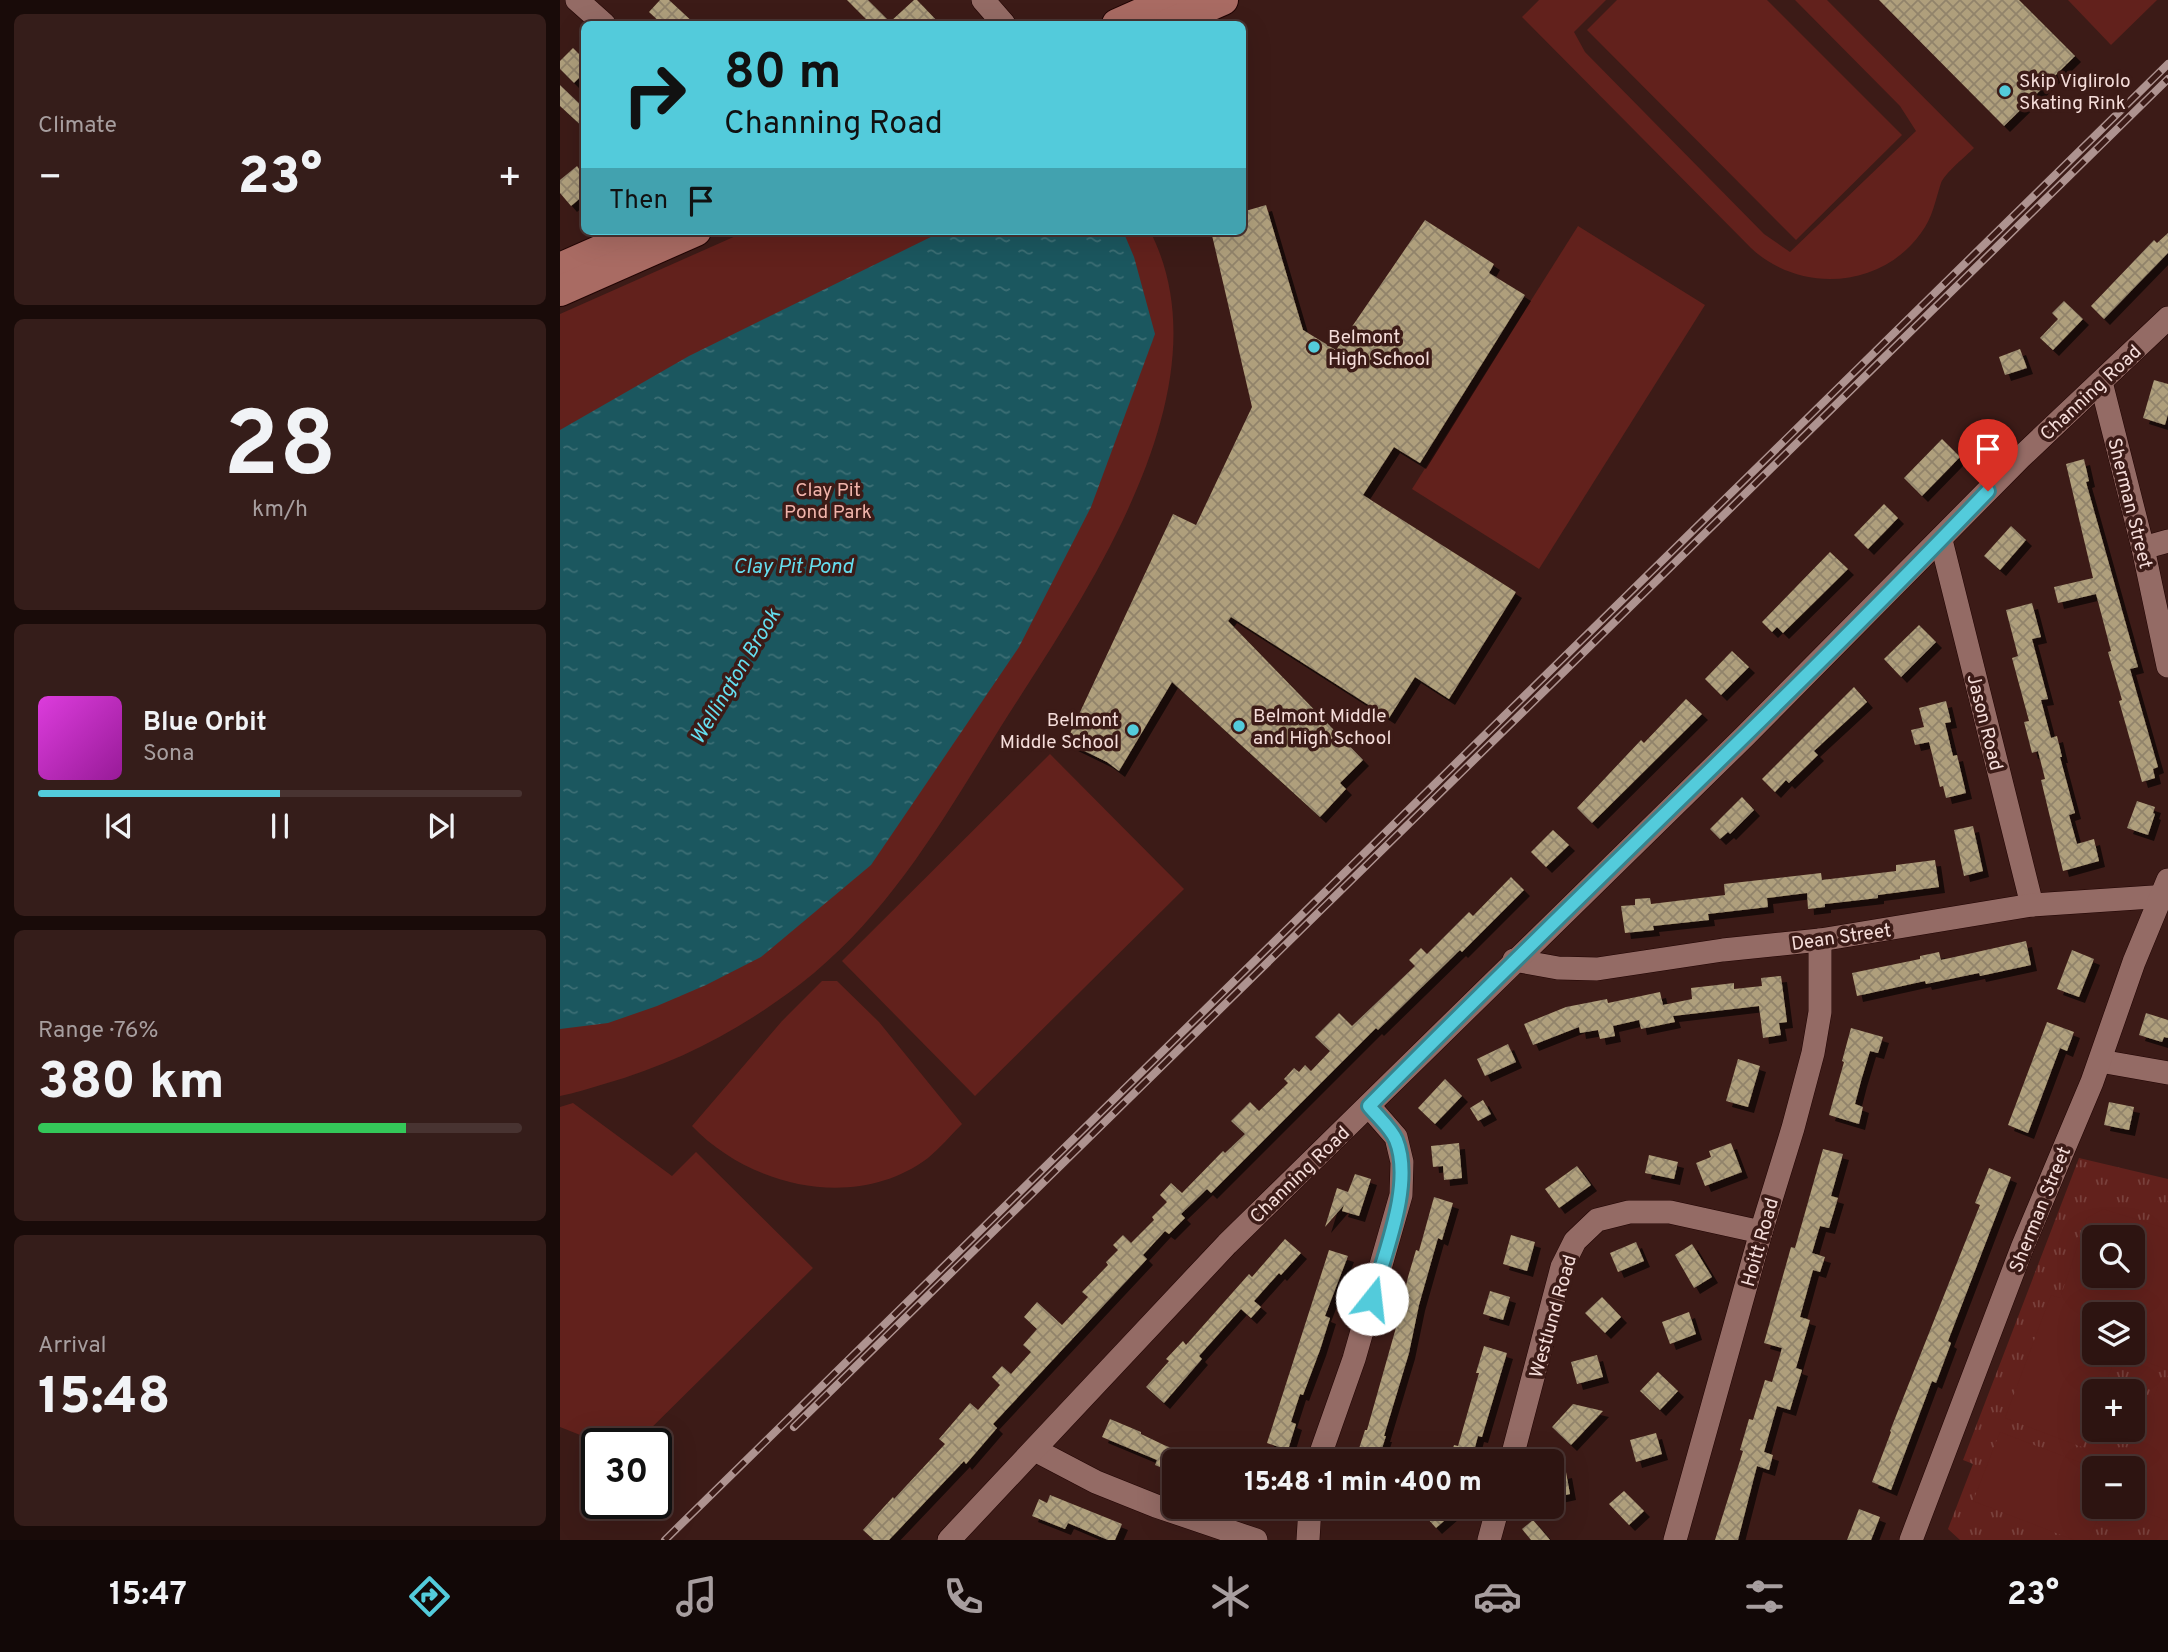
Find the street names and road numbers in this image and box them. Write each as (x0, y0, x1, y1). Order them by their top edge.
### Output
street label: Channing Road (2036, 340, 2147, 447)
street label: Sherman Street (2101, 436, 2157, 571)
street label: Jason Road (1960, 672, 2008, 773)
street label: Dean Street (1790, 919, 1893, 957)
street label: Channing Road (1245, 1122, 1355, 1229)
street label: Sherman Street (2005, 1143, 2077, 1276)
street label: Hoitt Road (1737, 1195, 1785, 1290)
street label: Westlund Road (1525, 1252, 1583, 1381)

